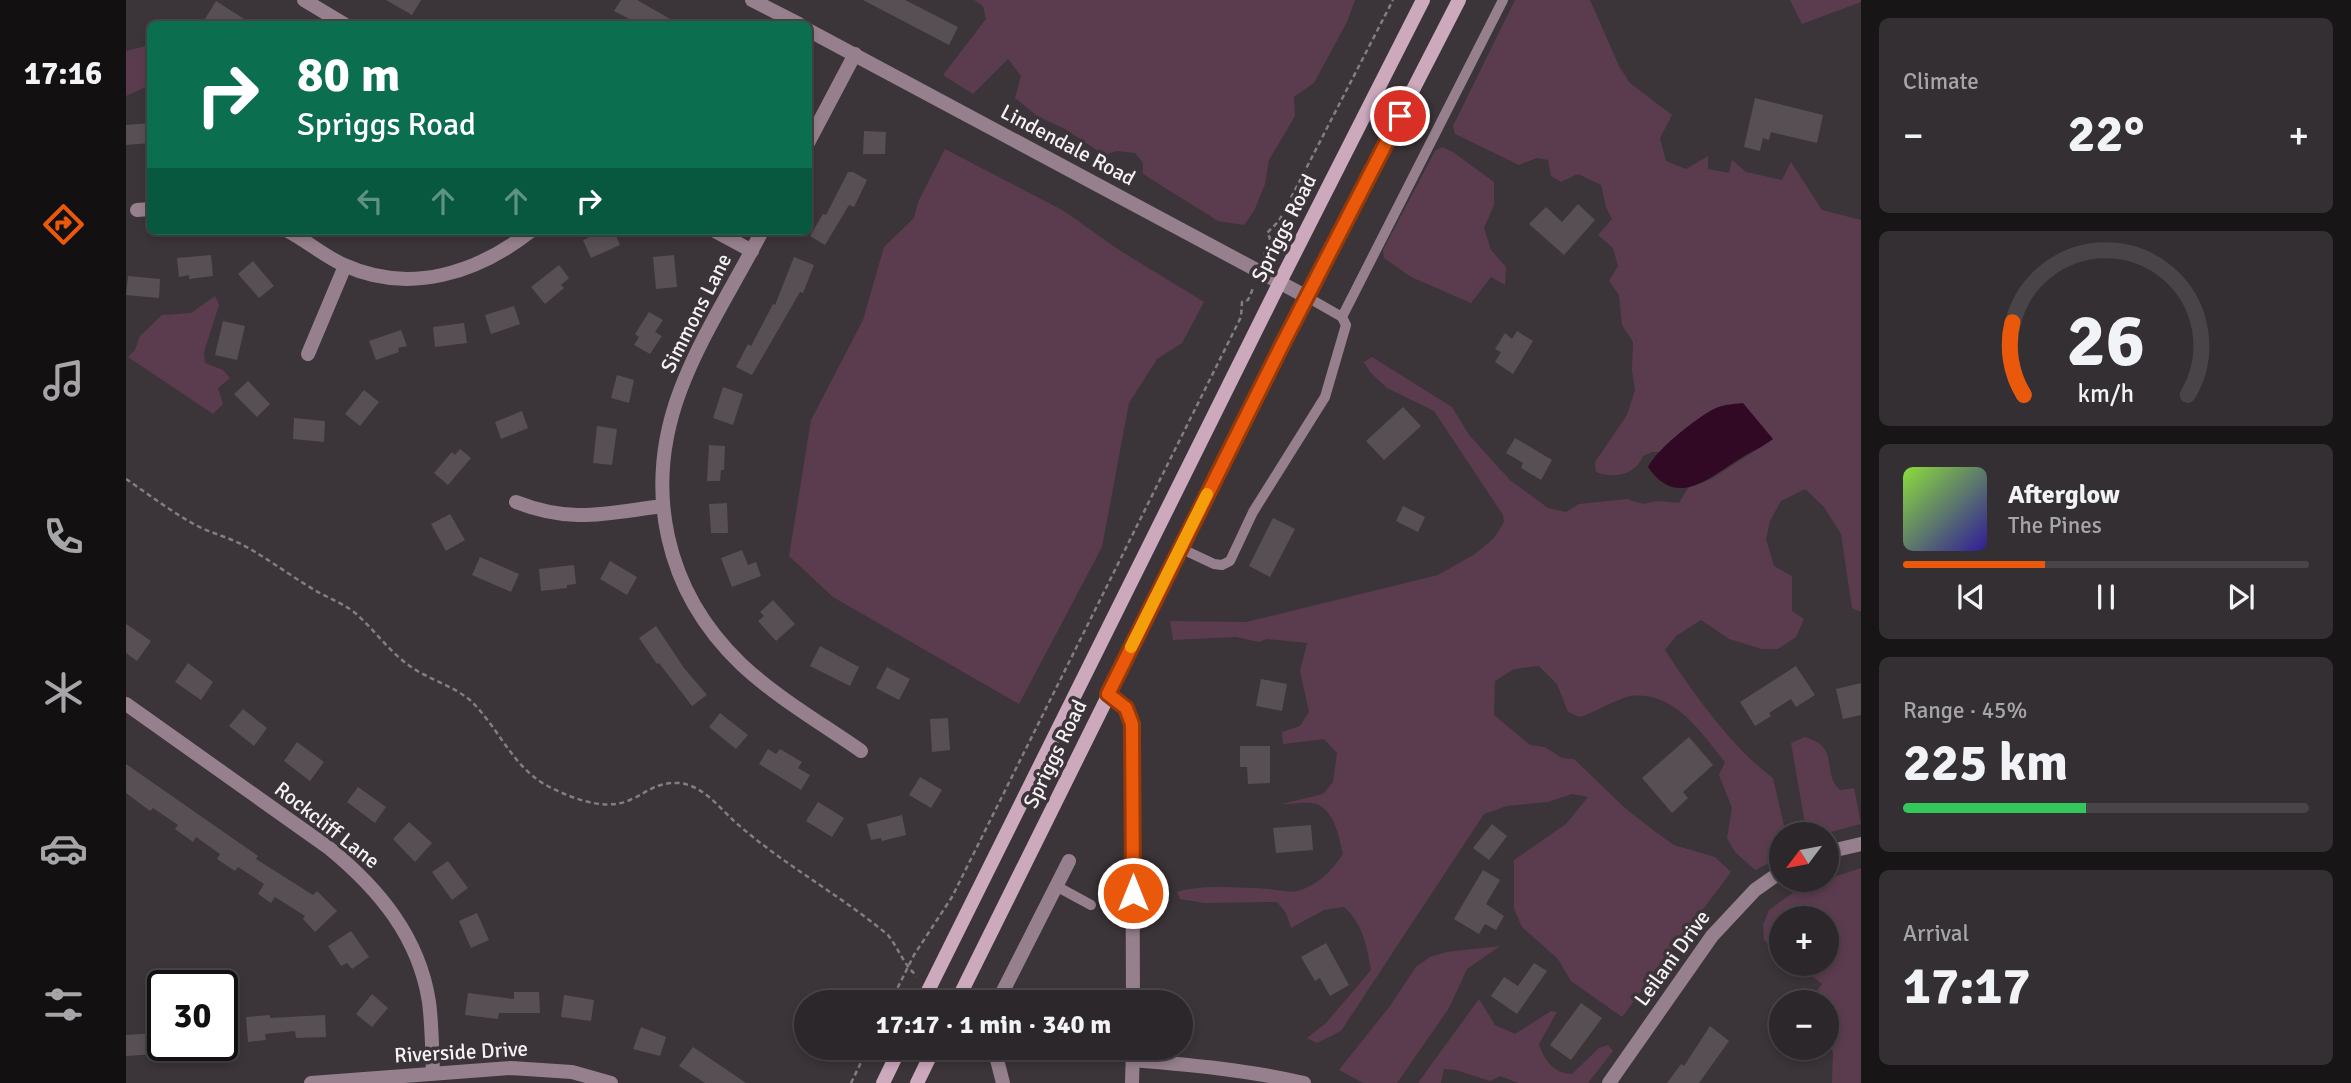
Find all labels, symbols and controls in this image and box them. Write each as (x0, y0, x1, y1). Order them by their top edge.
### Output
text: 80 m (297, 45, 400, 105)
icon: right (182, 49, 273, 140)
text: 17:16 (24, 54, 102, 93)
text: Climate (1903, 67, 1979, 96)
pin (1370, 86, 1430, 146)
icon: arrive (1381, 97, 1419, 135)
street label: Lindendale Road (996, 99, 1140, 191)
text: 22° (2068, 102, 2144, 166)
text: Spriggs Road (297, 105, 476, 144)
text: − (1903, 112, 1924, 159)
text: + (2288, 112, 2309, 159)
street label: Spriggs Road (1246, 170, 1322, 286)
icon: left (351, 182, 389, 220)
icon: ahead (424, 182, 462, 220)
icon: ahead (497, 182, 535, 220)
icon: right (570, 182, 608, 220)
icon: directions (39, 200, 88, 249)
street label: Simmons Lane (655, 249, 737, 377)
text: 26 (2067, 297, 2145, 386)
icon: music (39, 356, 88, 405)
text: km/h (2078, 377, 2134, 408)
text: Afterglow (2008, 479, 2120, 511)
text: The Pines (2008, 511, 2102, 540)
icon: phone (39, 512, 88, 561)
icon: previous (1952, 578, 1990, 616)
icon: pause (2087, 578, 2125, 616)
icon: next (2222, 578, 2260, 616)
icon: climate (39, 668, 88, 717)
street label: Spriggs Road (1018, 695, 1092, 813)
text: Range · 45% (1903, 696, 2027, 725)
text: 225 km (1903, 731, 2068, 795)
street label: Rockcliff Lane (269, 776, 385, 874)
north arrow (1769, 822, 1839, 892)
map controls (1769, 822, 1839, 1060)
icon: car (39, 824, 88, 873)
position arrow (1096, 856, 1170, 930)
street label: Leilani Drive (1629, 905, 1715, 1011)
button: + (1769, 906, 1839, 976)
text: Arrival (1903, 919, 1969, 948)
text: 17:17 (1903, 954, 2031, 1018)
speed limit sign: 30 (147, 970, 238, 1061)
icon: filters (39, 980, 88, 1029)
button: − (1769, 990, 1839, 1060)
text: 17:17 · 1 min · 340 m (876, 1009, 1111, 1041)
street label: Riverside Drive (394, 1036, 528, 1068)

